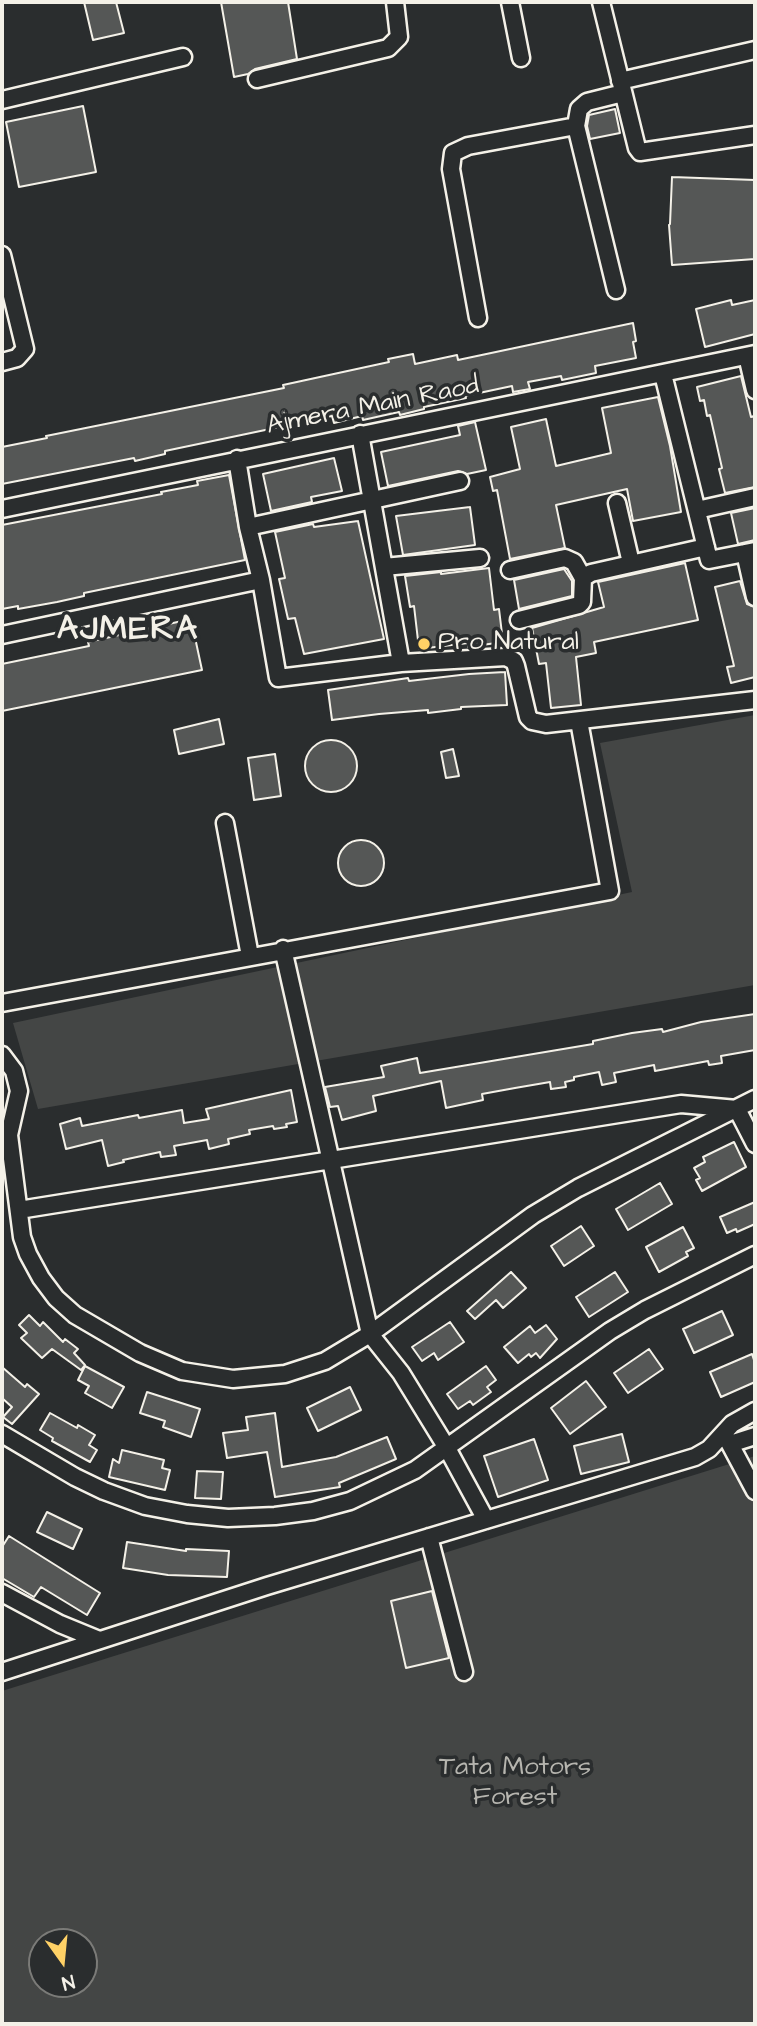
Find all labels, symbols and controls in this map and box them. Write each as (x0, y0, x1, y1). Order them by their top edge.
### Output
street label: Ajmera Main Raod (264, 371, 482, 443)
district label: AJMERA (58, 611, 198, 651)
place label: Pro Natural (438, 628, 579, 660)
marker: Pro Natural (416, 636, 432, 652)
park label: Tata Motors Forest (439, 1753, 591, 1814)
north arrow (28, 1928, 98, 1998)
text: N (59, 1967, 77, 1996)

